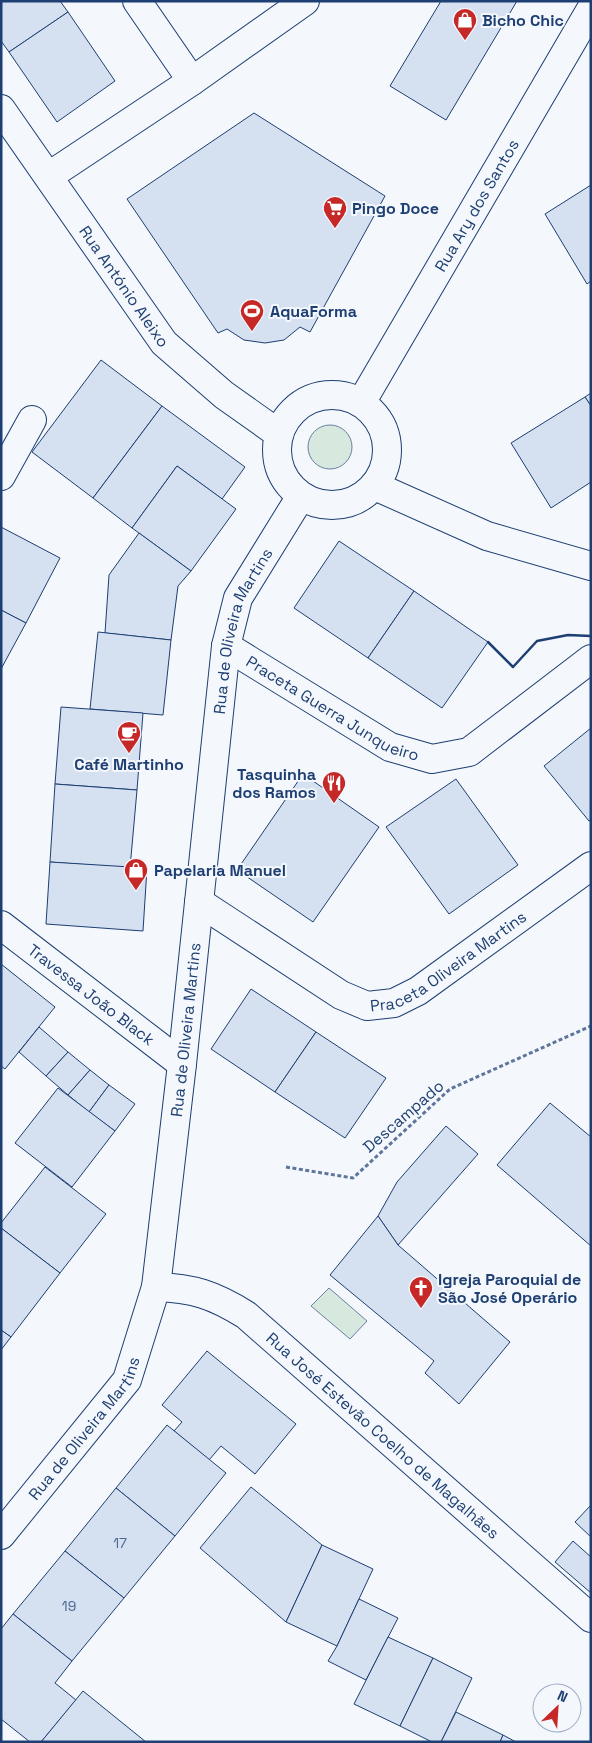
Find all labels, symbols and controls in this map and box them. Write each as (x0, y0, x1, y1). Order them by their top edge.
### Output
shop icon: Bicho Chic (452, 7, 478, 41)
place label: Bicho Chic (482, 10, 564, 31)
street label: Rua Ary dos Santos (430, 135, 524, 275)
supermarket icon: Pingo Doce (322, 195, 348, 229)
place label: Pingo Doce (352, 198, 439, 219)
street label: Rua António Aleixo (74, 222, 174, 351)
sports icon: AquaForma (239, 298, 265, 332)
place label: AquaForma (270, 301, 357, 322)
street label: Rua de Oliveira Martins (209, 544, 277, 715)
street label: Praceta Guerra Junqueiro (242, 651, 421, 766)
cafe icon: Café Martinho (116, 720, 142, 754)
place label: Café Martinho (74, 754, 184, 775)
place label: Tasquinha dos Ramos (232, 764, 316, 803)
restaurant icon: Tasquinha dos Ramos (321, 770, 347, 804)
shop icon: Papelaria Manuel (123, 857, 149, 891)
place label: Papelaria Manuel (154, 860, 286, 881)
street label: Praceta Oliveira Martins (369, 906, 531, 1017)
street label: Travessa João Black (24, 940, 159, 1050)
street label: Rua de Oliveira Martins (166, 942, 206, 1118)
street label: Descampado (359, 1075, 448, 1157)
place label: Igreja Paroquial de São José Operário (438, 1269, 581, 1308)
church icon: Igreja Paroquial de São José Operário (408, 1275, 434, 1309)
street label: Rua José Estevão Coelho de Magalhães (262, 1328, 504, 1544)
street label: Rua de Oliveira Martins (24, 1354, 145, 1504)
house number: 17 (113, 1534, 127, 1552)
house number: 19 (62, 1597, 76, 1615)
north arrow (532, 1683, 582, 1733)
text: N (554, 1686, 571, 1706)

